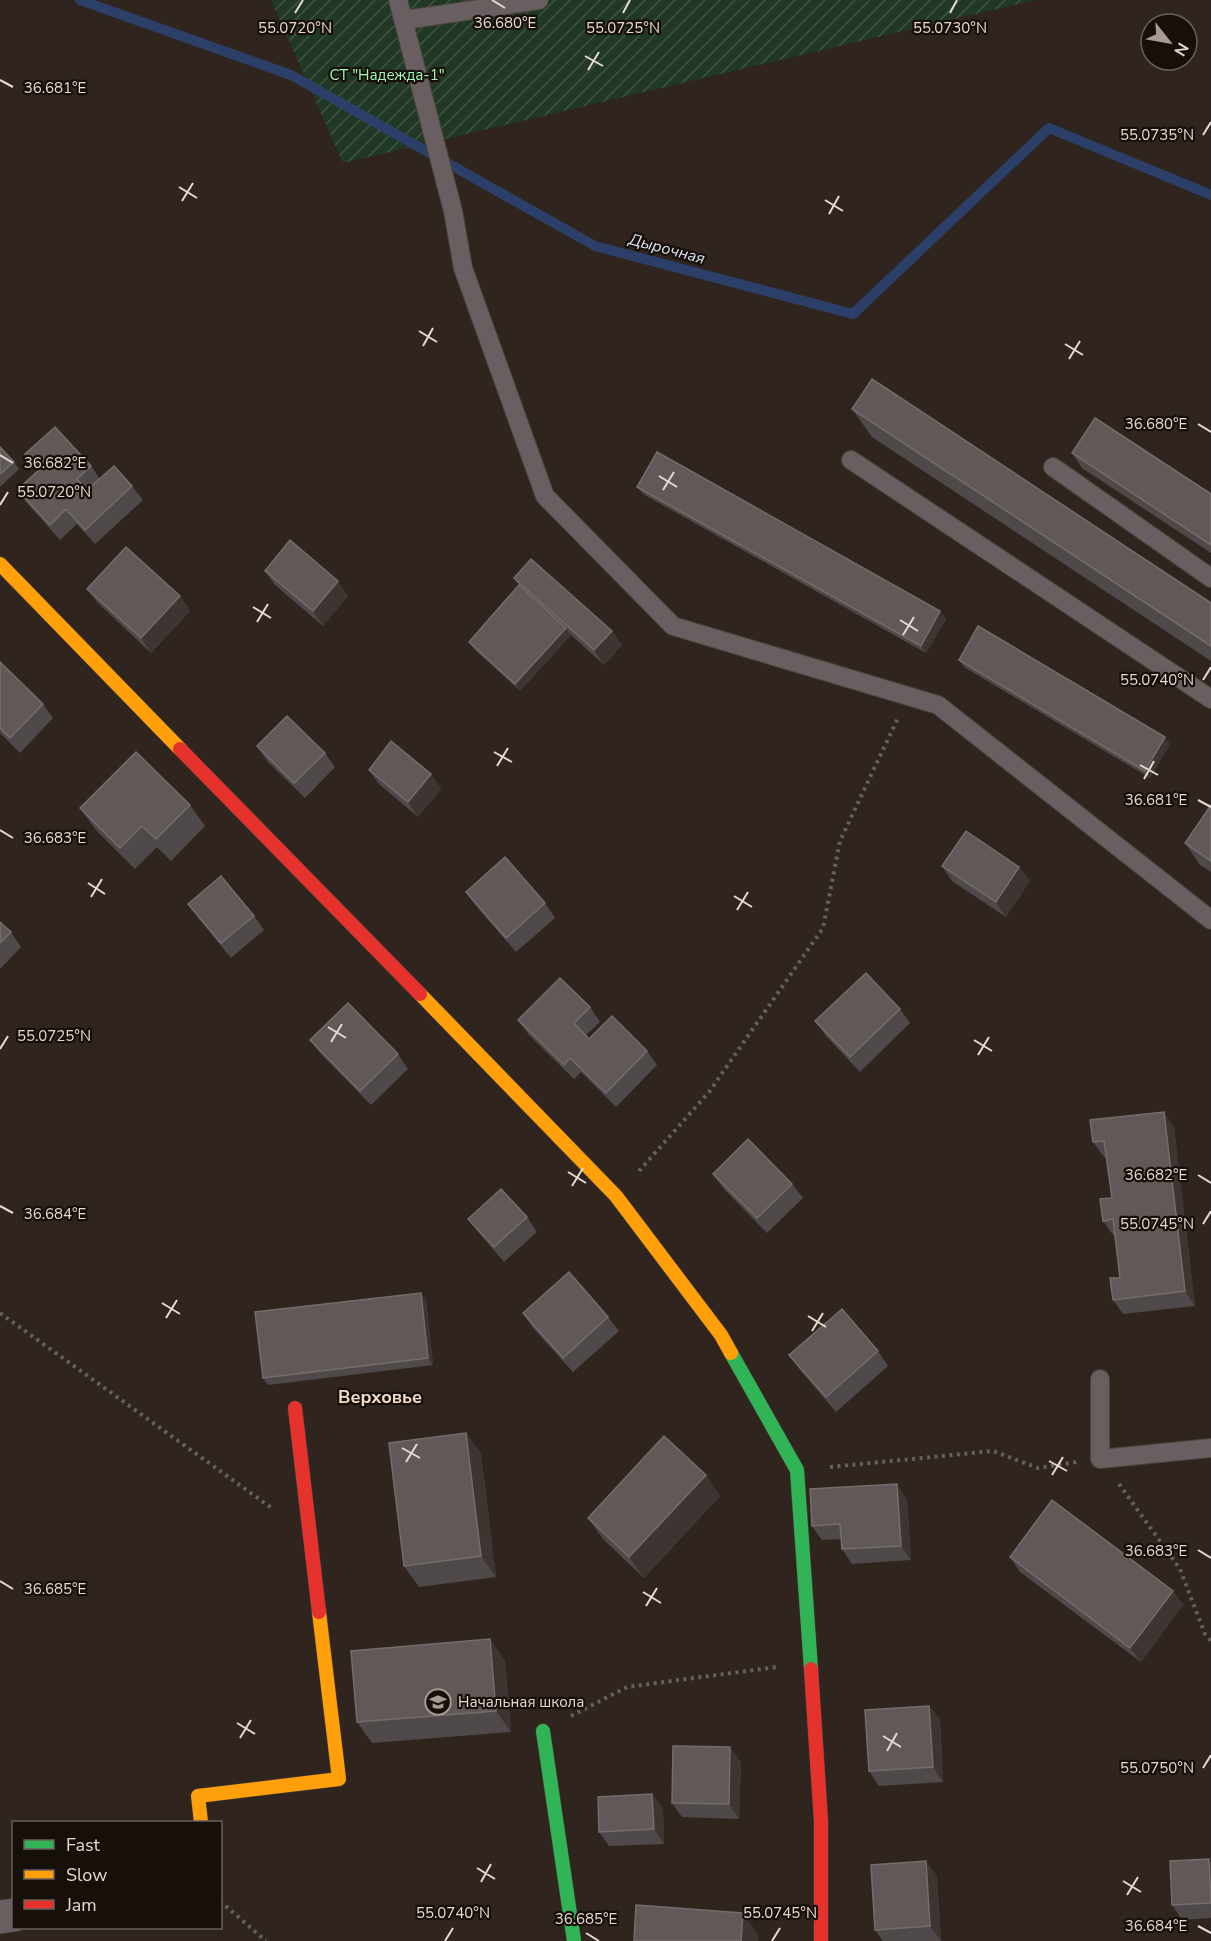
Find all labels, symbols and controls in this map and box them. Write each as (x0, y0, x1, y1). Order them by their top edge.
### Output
north arrow (1139, 12, 1199, 72)
text: 36.680°E (474, 13, 536, 33)
text: 55.0720°N (258, 18, 332, 38)
text: 55.0725°N (586, 18, 660, 38)
text: 55.0730°N (913, 18, 987, 38)
text: N (1168, 38, 1194, 60)
park label: СТ "Надежда-1" (329, 65, 445, 85)
text: 36.681°E (24, 78, 86, 98)
text: 55.0735°N (1120, 125, 1194, 145)
water label: Дырочная (625, 228, 708, 270)
text: 36.680°E (1125, 414, 1187, 434)
text: 36.682°E (24, 453, 86, 473)
text: 55.0720°N (17, 482, 91, 502)
text: 55.0740°N (1120, 670, 1194, 690)
text: 36.681°E (1125, 790, 1187, 810)
text: 36.683°E (24, 828, 86, 848)
text: 55.0725°N (17, 1026, 91, 1046)
text: 36.682°E (1125, 1165, 1187, 1185)
text: 36.684°E (24, 1204, 86, 1224)
text: 55.0745°N (1120, 1214, 1194, 1234)
district label: Верховье (338, 1385, 422, 1409)
text: 36.683°E (1125, 1541, 1187, 1561)
text: 36.685°E (24, 1579, 86, 1599)
school or university icon: Начальная школа (423, 1687, 453, 1717)
place label: Начальная школа (458, 1692, 584, 1712)
text: 55.0750°N (1120, 1758, 1194, 1778)
legend (12, 1821, 222, 1929)
text: Fast (66, 1833, 101, 1857)
text: Slow (66, 1863, 107, 1887)
text: Jam (65, 1893, 97, 1917)
text: 55.0740°N (416, 1903, 490, 1923)
text: 55.0745°N (743, 1903, 817, 1923)
text: 36.685°E (555, 1909, 617, 1929)
text: 36.684°E (1125, 1916, 1187, 1936)

